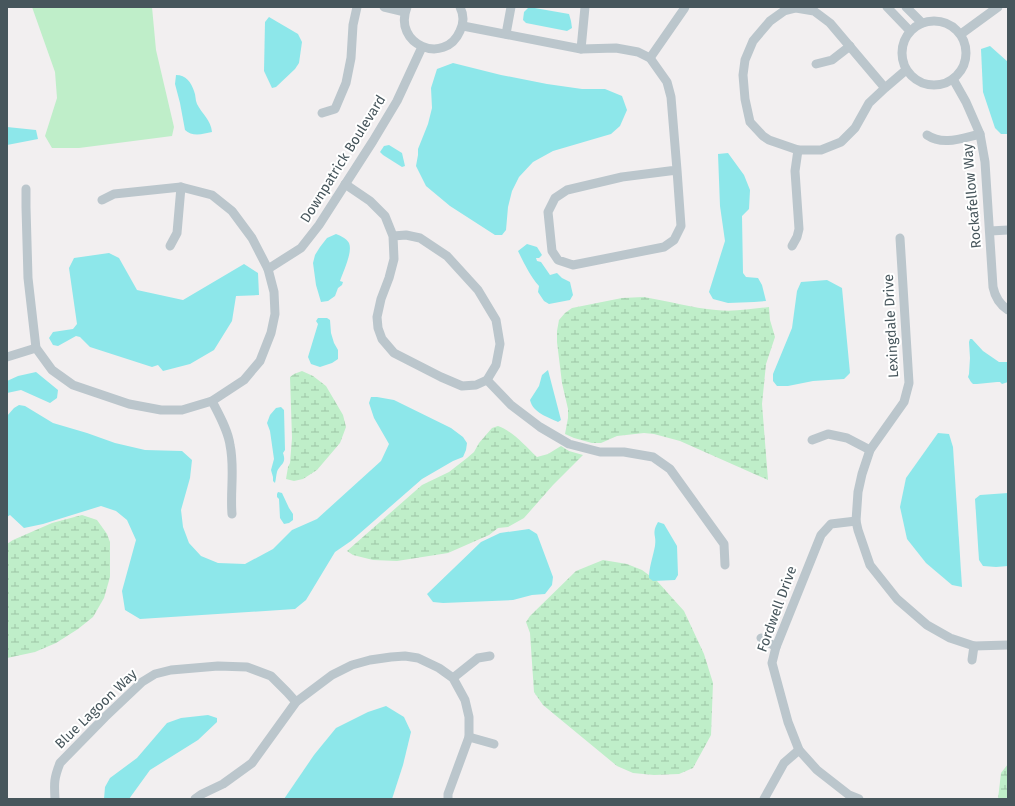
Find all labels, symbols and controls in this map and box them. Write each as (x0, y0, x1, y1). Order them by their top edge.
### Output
street label: Downpatrick Boulevard (297, 92, 389, 226)
street label: Rockafellow Way (959, 143, 985, 249)
street label: Lexingdale Drive (880, 274, 902, 378)
street label: Fordwell Drive (754, 564, 800, 654)
street label: Blue Lagoon Way (52, 666, 141, 752)

